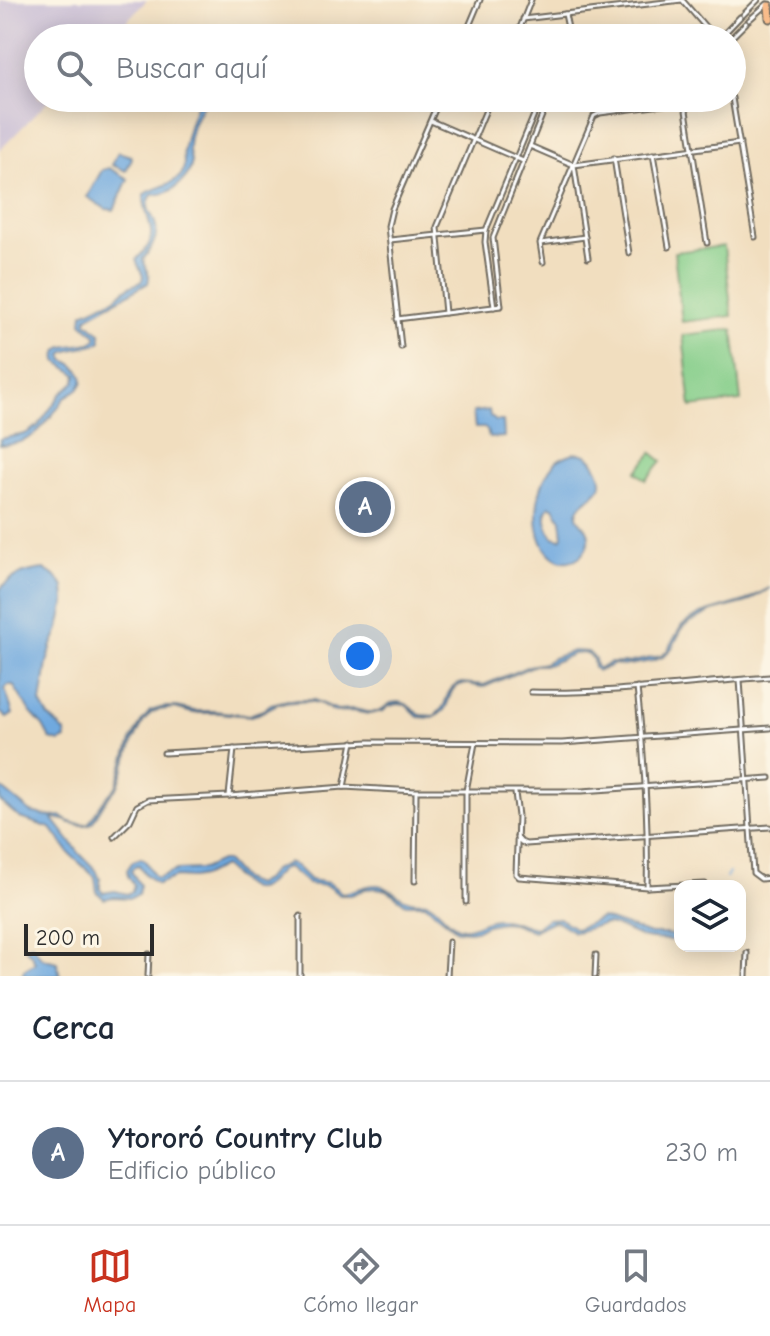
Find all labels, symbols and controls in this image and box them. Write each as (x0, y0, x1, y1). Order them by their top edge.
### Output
search box (24, 24, 746, 112)
icon: search (52, 46, 96, 90)
text: Buscar aquí (116, 51, 267, 86)
pin: A (339, 477, 391, 537)
your location (340, 636, 380, 676)
map controls (674, 880, 746, 952)
button: layers (674, 880, 746, 952)
scale bar (24, 920, 154, 956)
text: 200 m (36, 925, 100, 951)
text: Cerca (32, 1008, 115, 1048)
text: Ytororó Country Club (108, 1121, 383, 1156)
text: A (51, 1138, 65, 1168)
text: 230 m (665, 1138, 738, 1168)
text: Edificio público (108, 1156, 276, 1186)
tab: Mapa (83, 1244, 136, 1318)
tab: Cómo llegar (303, 1244, 418, 1318)
tab: Guardados (585, 1244, 687, 1318)

